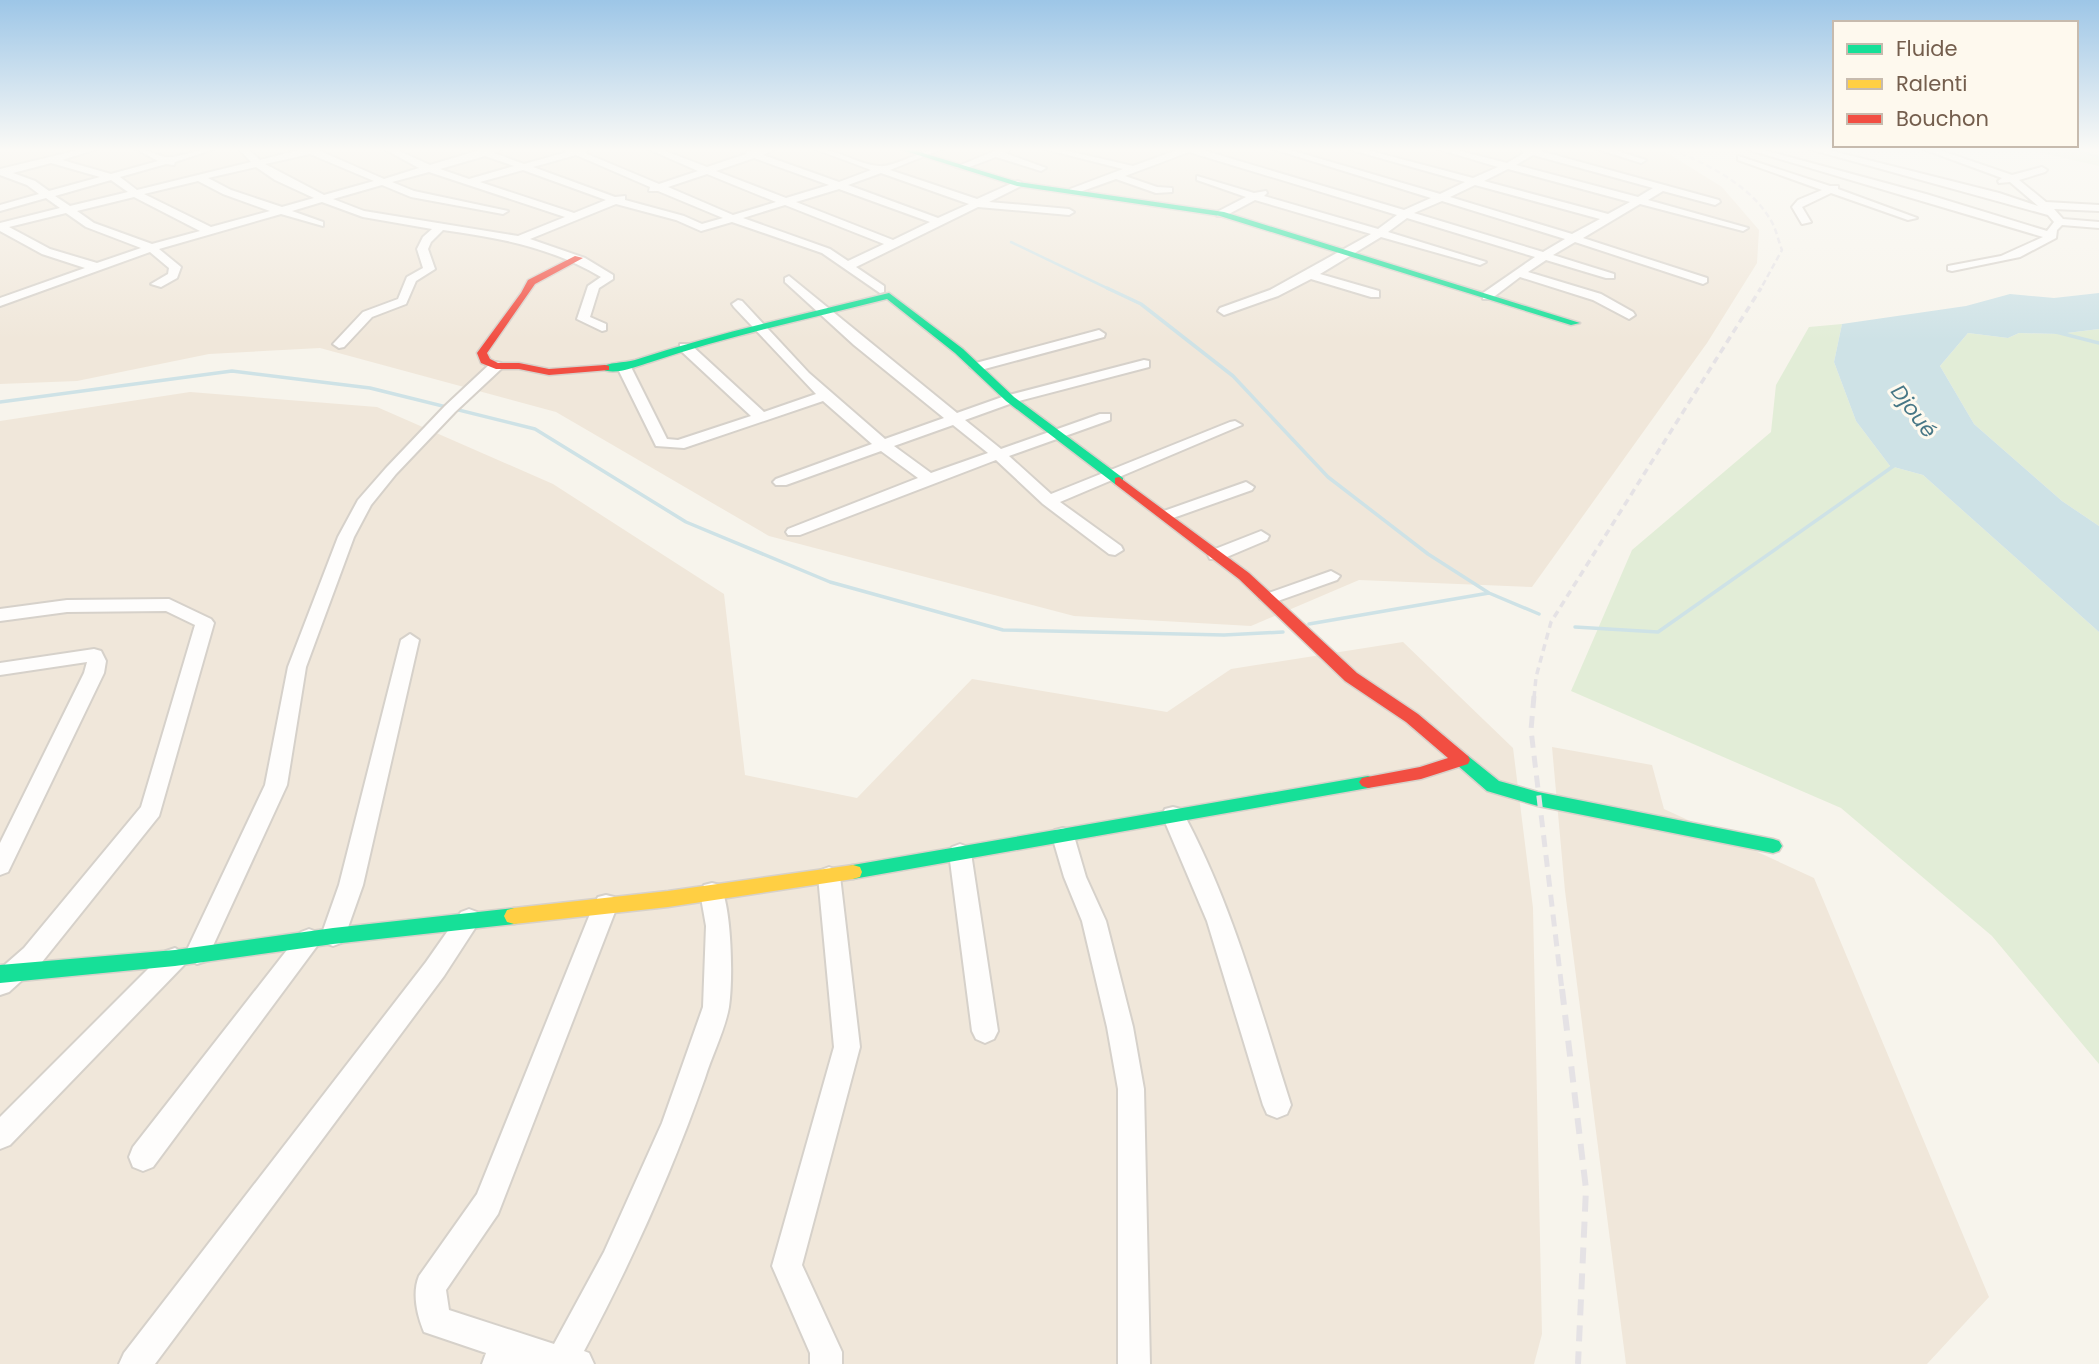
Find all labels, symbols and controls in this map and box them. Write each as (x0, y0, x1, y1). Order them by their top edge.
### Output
legend (1833, 21, 2078, 147)
text: Fluide (1896, 34, 1958, 63)
text: Ralenti (1896, 69, 1967, 98)
text: Bouchon (1896, 104, 1989, 133)
water label: Djoué (1884, 378, 1944, 444)

